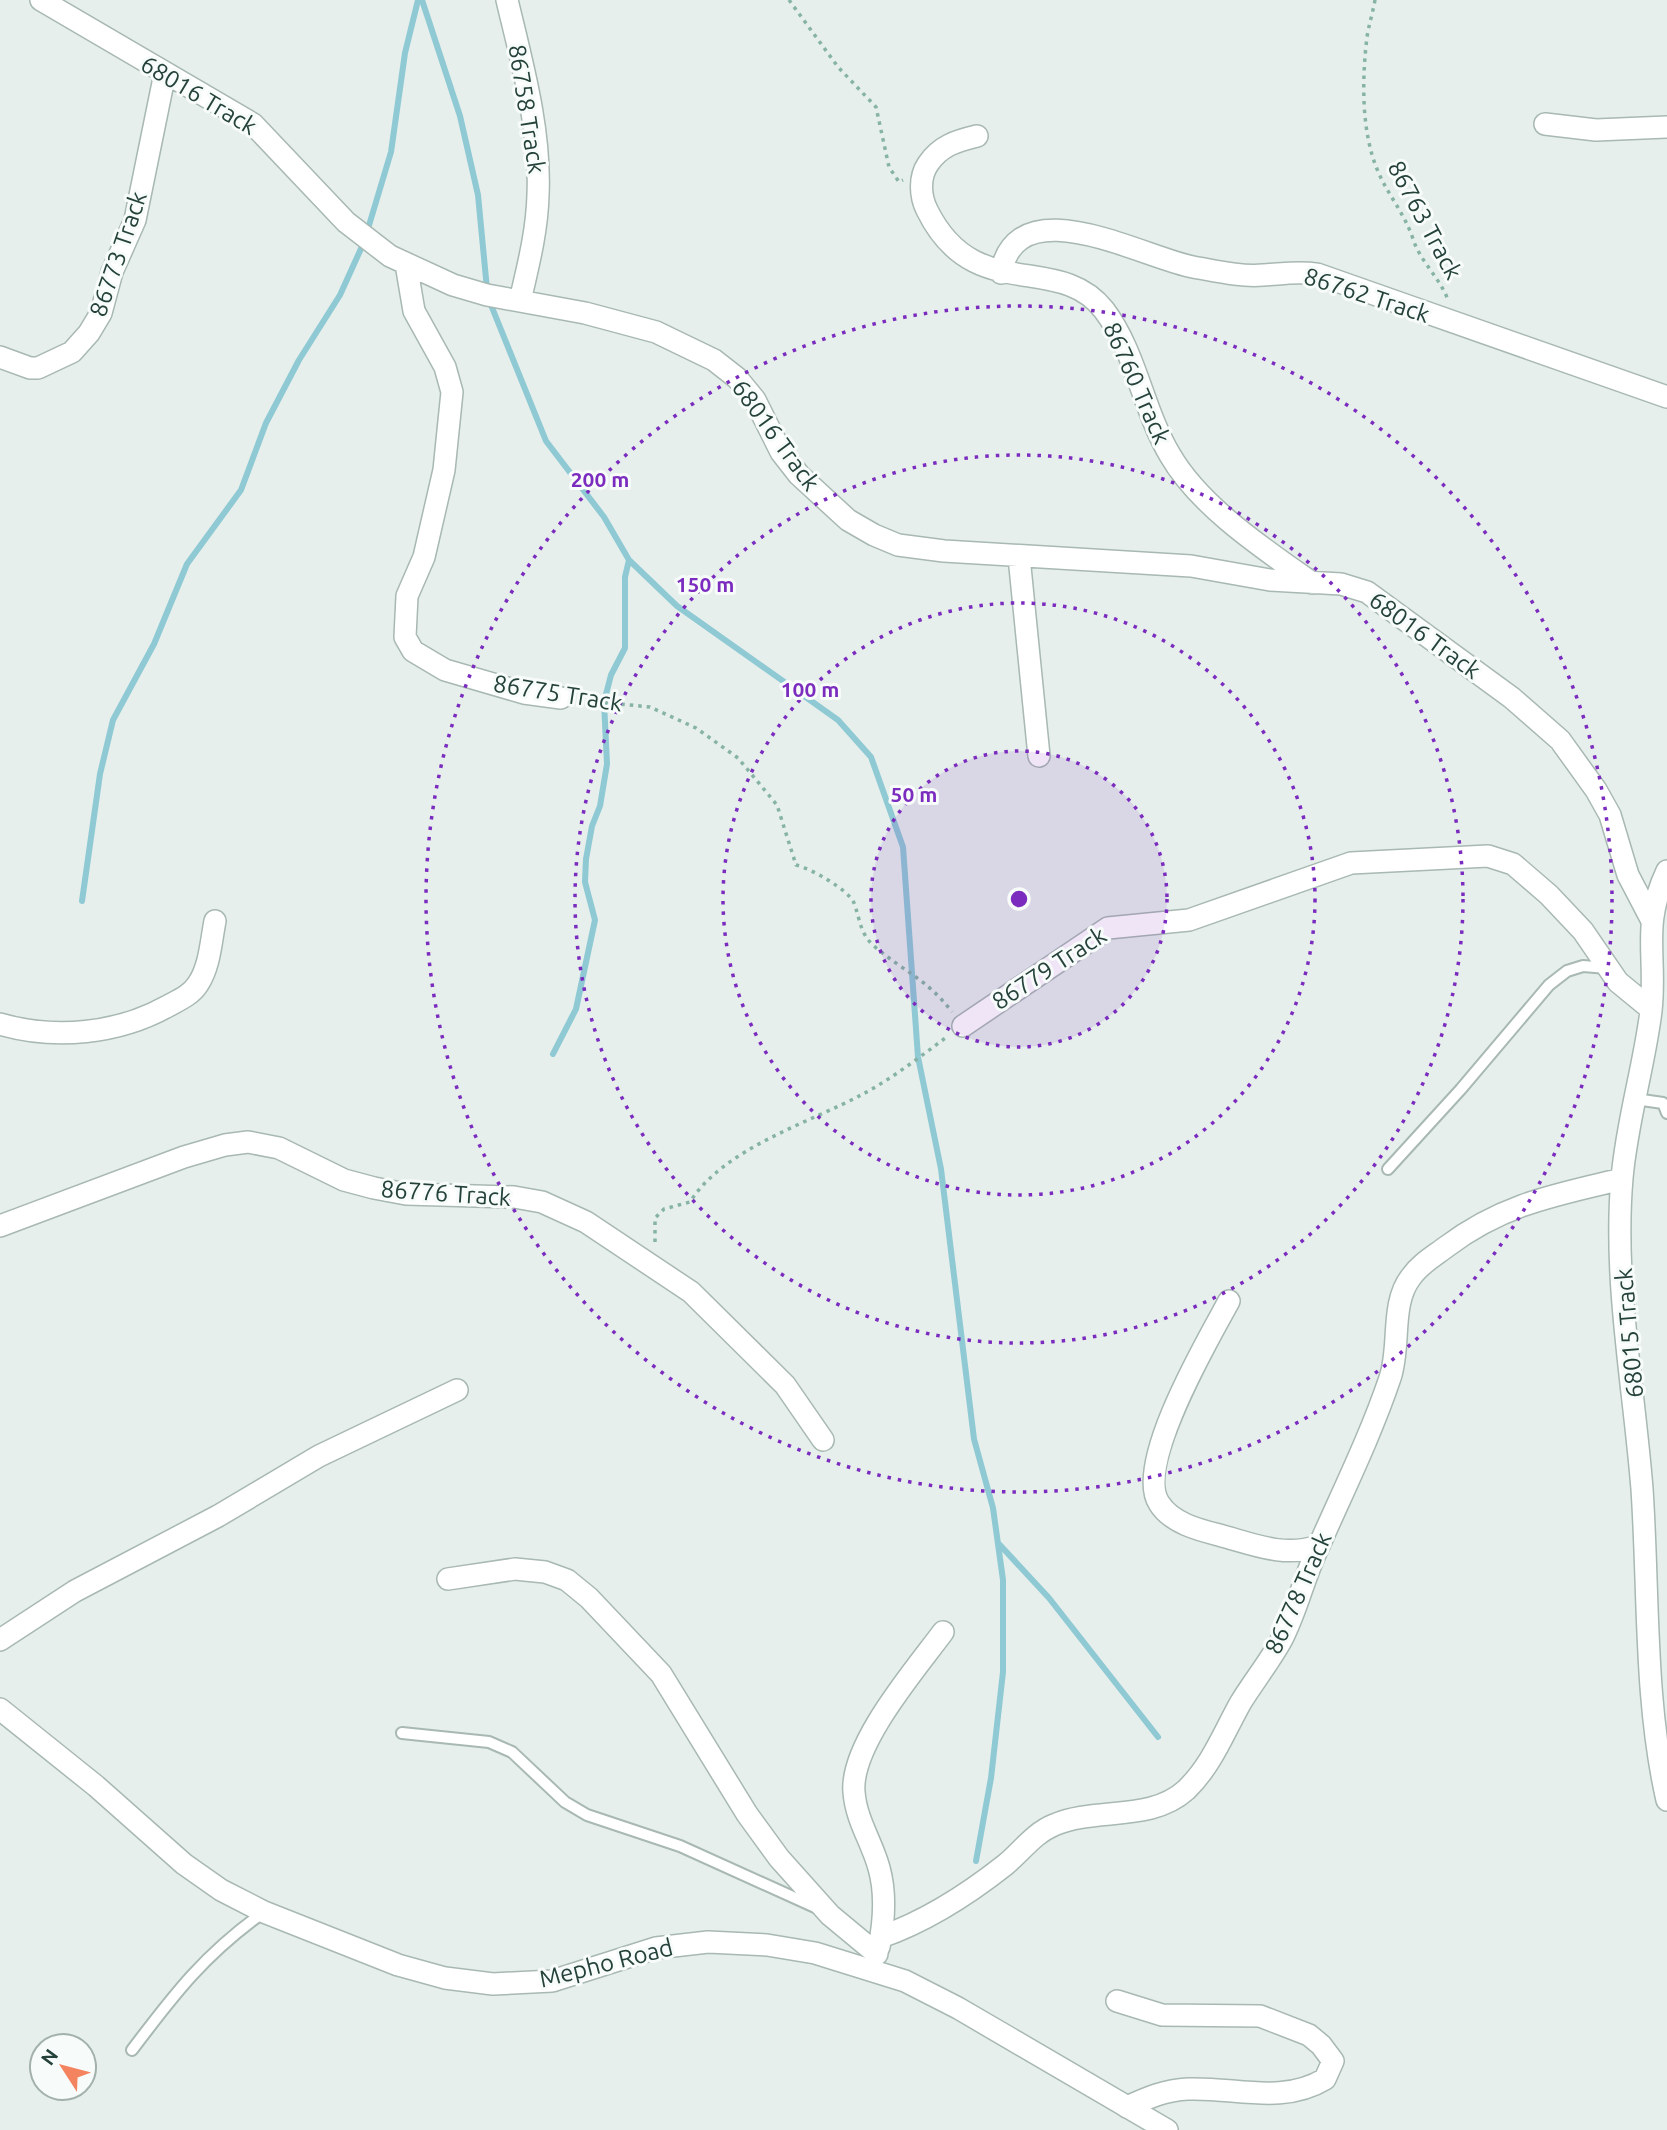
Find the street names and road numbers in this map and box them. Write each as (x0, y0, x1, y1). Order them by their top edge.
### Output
street label: 86758 Track (503, 42, 551, 176)
street label: 68016 Track (136, 50, 262, 140)
street label: 86763 Track (1382, 156, 1468, 284)
street label: 86773 Track (84, 188, 152, 320)
street label: 86762 Track (1301, 262, 1433, 328)
street label: 86760 Track (1098, 318, 1176, 448)
street label: 68016 Track (727, 374, 825, 496)
street label: 68016 Track (1364, 586, 1486, 684)
street label: 86775 Track (491, 669, 625, 717)
street label: 86779 Track (987, 921, 1111, 1015)
street label: 86776 Track (380, 1175, 512, 1211)
street label: 68015 Track (1610, 1267, 1648, 1399)
street label: 86778 Track (1259, 1528, 1337, 1658)
street label: Mepho Road (536, 1933, 676, 1993)

